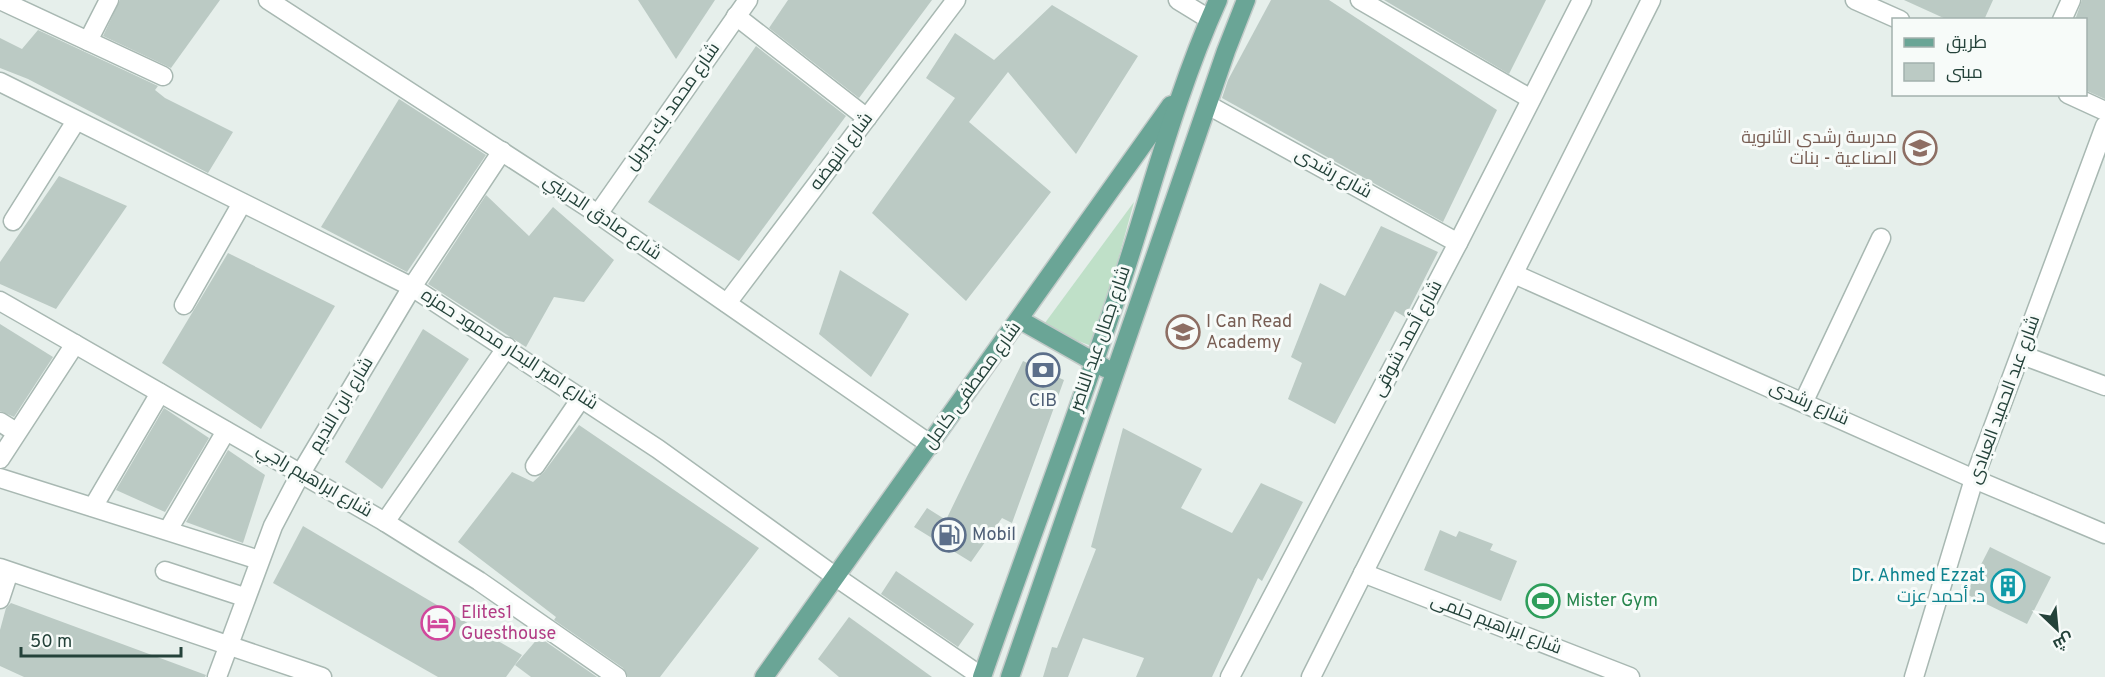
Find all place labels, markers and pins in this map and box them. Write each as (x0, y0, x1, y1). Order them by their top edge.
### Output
place label: مدرسة رشدي الثانوية الصناعية - بنات (1741, 127, 1897, 171)
school or university icon: مدرسة رشدي الثانوية الصناعية - بنات (1902, 130, 1938, 166)
place label: I Can Read Academy (1206, 311, 1292, 355)
school or university icon: I Can Read Academy (1165, 314, 1201, 350)
bank icon: CIB (1025, 352, 1061, 388)
place label: CIB (1029, 390, 1057, 413)
fuel station icon: Mobil (931, 517, 967, 553)
place label: Mobil (972, 524, 1016, 547)
place label: Dr. Ahmed Ezzat د. أحمد عزت (1851, 565, 1985, 609)
building icon: Dr. Ahmed Ezzat د. أحمد عزت (1990, 568, 2026, 604)
sports icon: Mister Gym (1525, 583, 1561, 619)
place label: Mister Gym (1566, 590, 1658, 613)
place label: Elites1 Guesthouse (461, 602, 556, 646)
hotel icon: Elites1 Guesthouse (420, 605, 456, 641)

